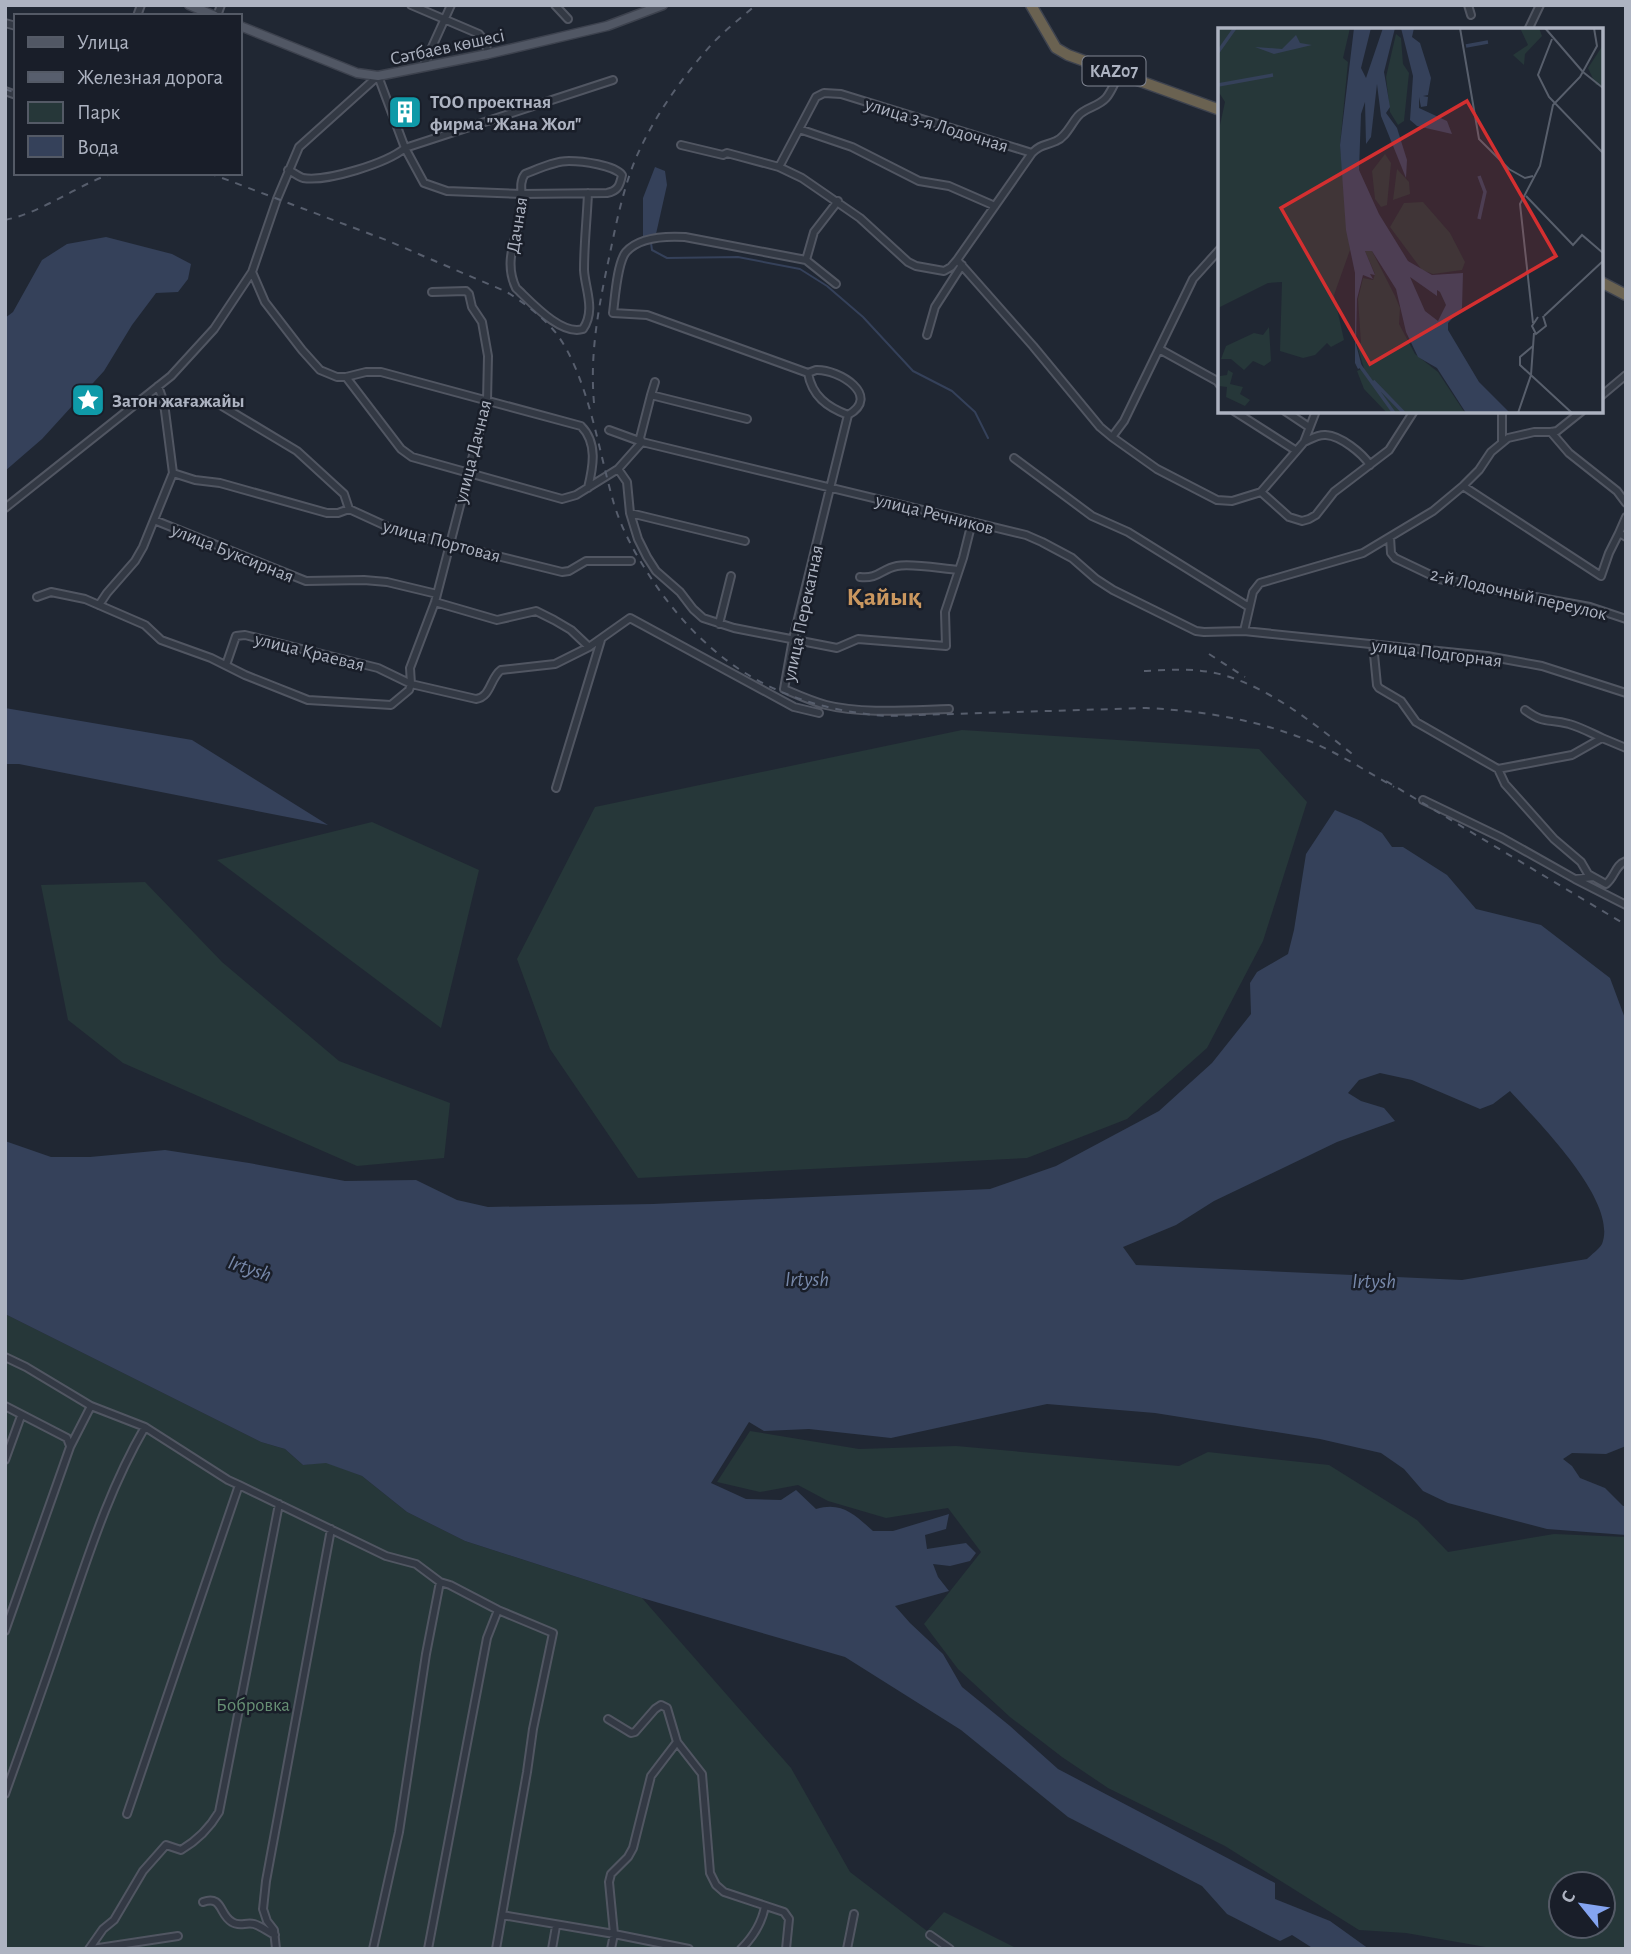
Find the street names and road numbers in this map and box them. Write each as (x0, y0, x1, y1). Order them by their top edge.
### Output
street label: Сәтбаев көшесі (388, 26, 506, 69)
road number: KAZ07 (1082, 56, 1146, 86)
street label: улица 3-я Лодочная (862, 94, 1010, 156)
street label: Дачная (504, 196, 531, 255)
street label: улица Дачная (451, 398, 495, 506)
street label: улица Речников (873, 490, 996, 538)
street label: улица Портовая (380, 516, 503, 566)
street label: улица Буксирная (168, 520, 296, 587)
street label: улица Перекатная (780, 543, 827, 684)
street label: 2-й Лодочный переулок (1428, 565, 1609, 624)
street label: улица Краевая (252, 629, 366, 675)
street label: улица Подгорная (1369, 636, 1503, 671)

